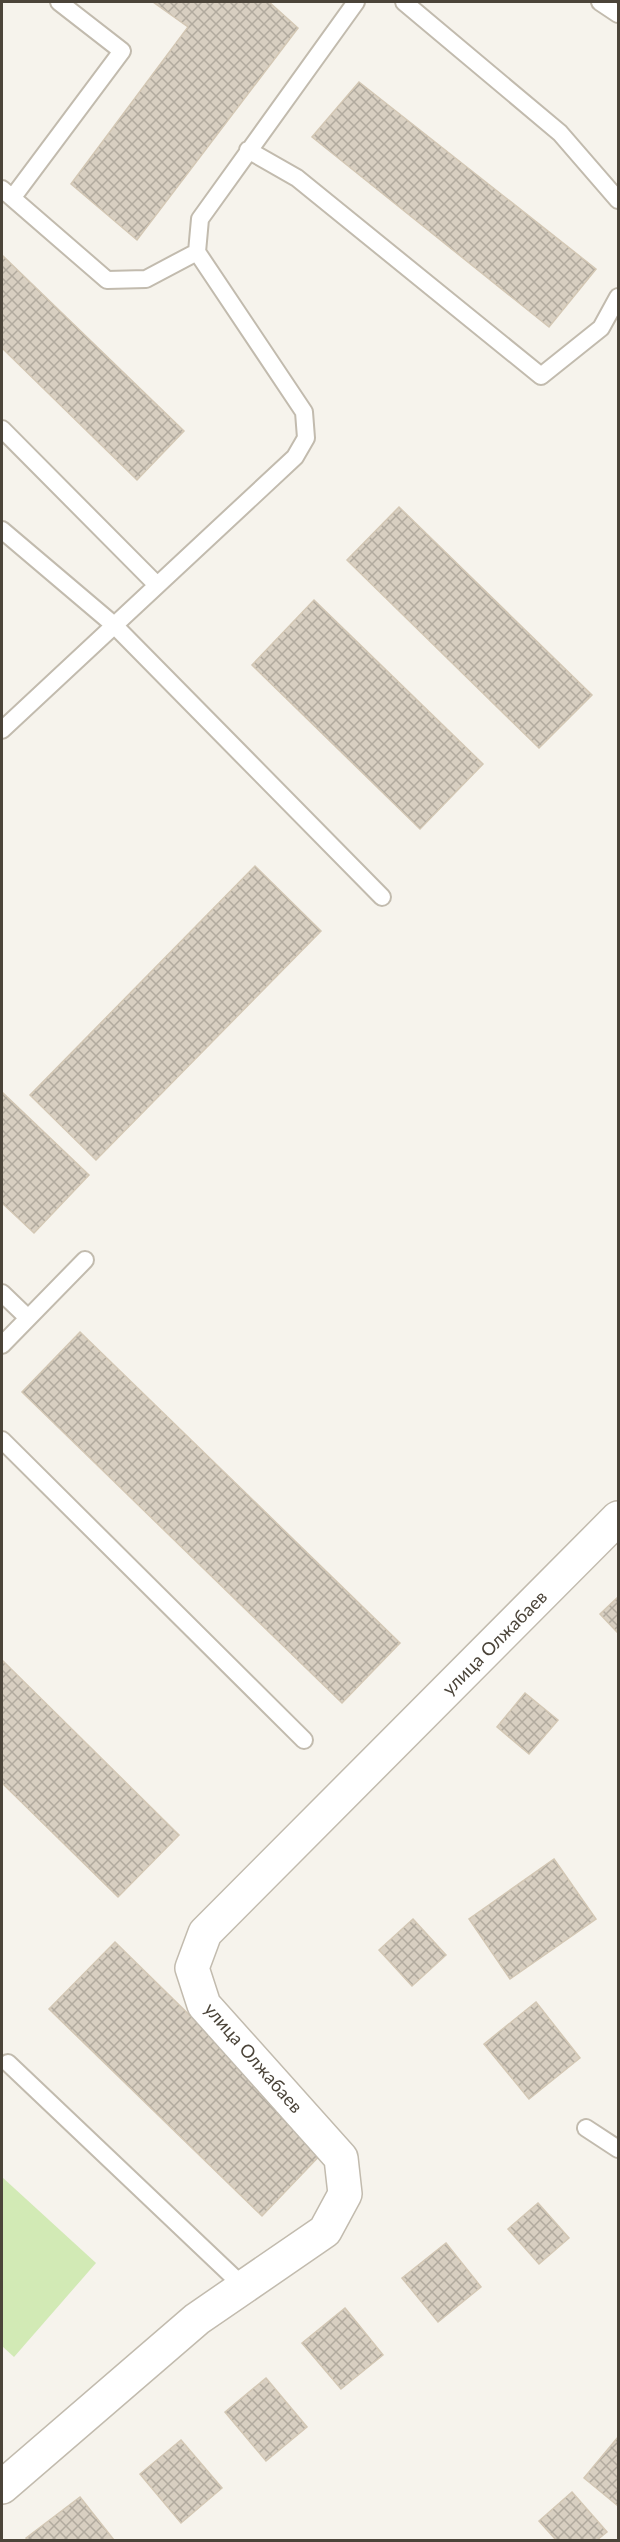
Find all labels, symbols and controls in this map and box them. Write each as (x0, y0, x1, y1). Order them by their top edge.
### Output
street label: улица Олжабаев (437, 1585, 551, 1699)
street label: улица Олжабаев (200, 1998, 308, 2117)

